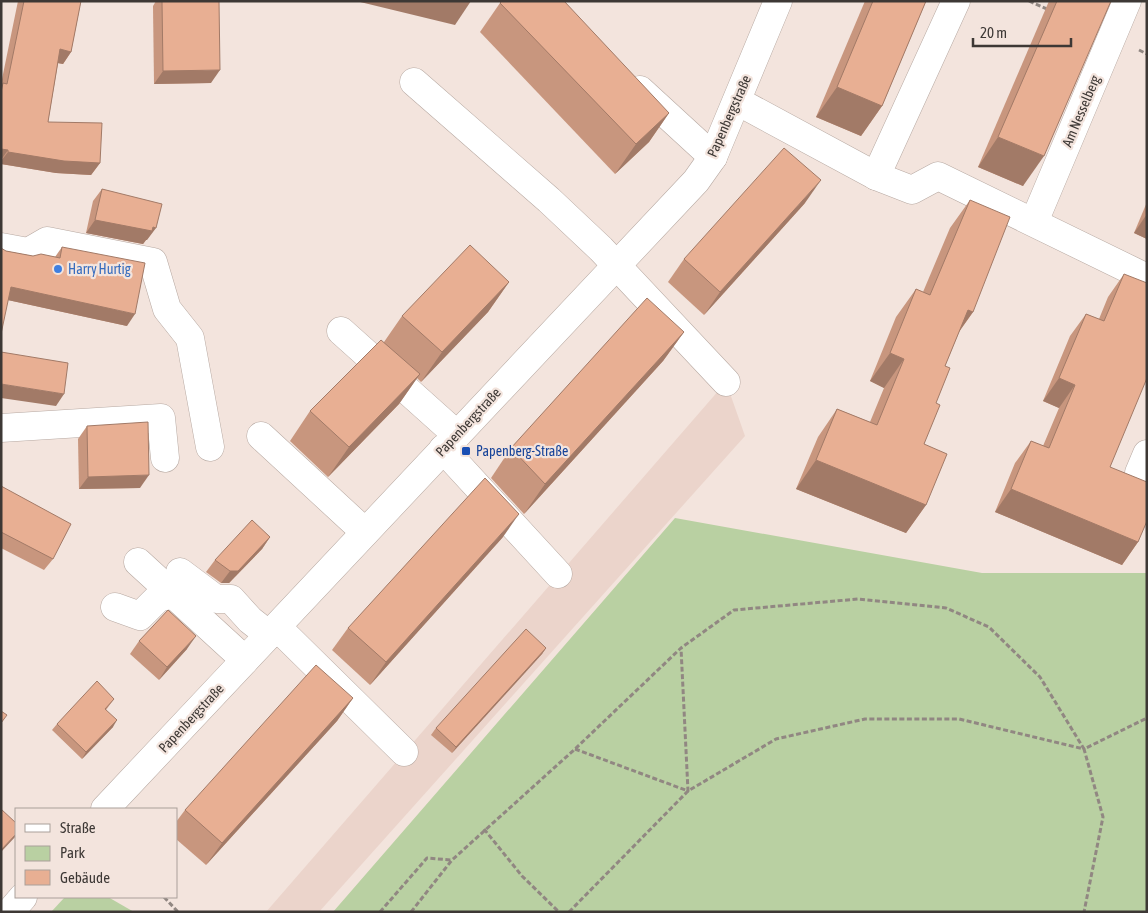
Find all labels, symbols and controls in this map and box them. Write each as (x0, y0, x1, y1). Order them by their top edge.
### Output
scale bar (973, 15, 1070, 47)
text: 20 m (980, 24, 1007, 41)
street label: Papenbergstraße (704, 73, 754, 159)
street label: Am Nesselberg (1059, 73, 1103, 149)
place label: Harry Hurtig (68, 261, 131, 277)
marker: Harry Hurtig (52, 263, 64, 275)
street label: Papenbergstraße (432, 384, 504, 460)
place label: Papenberg-Straße (476, 443, 568, 459)
marker: Papenberg-Straße (460, 445, 472, 457)
street label: Papenbergstraße (155, 680, 227, 756)
legend (15, 808, 178, 898)
text: Straße (60, 819, 96, 836)
text: Park (60, 844, 85, 861)
text: Gebäude (60, 869, 110, 886)

